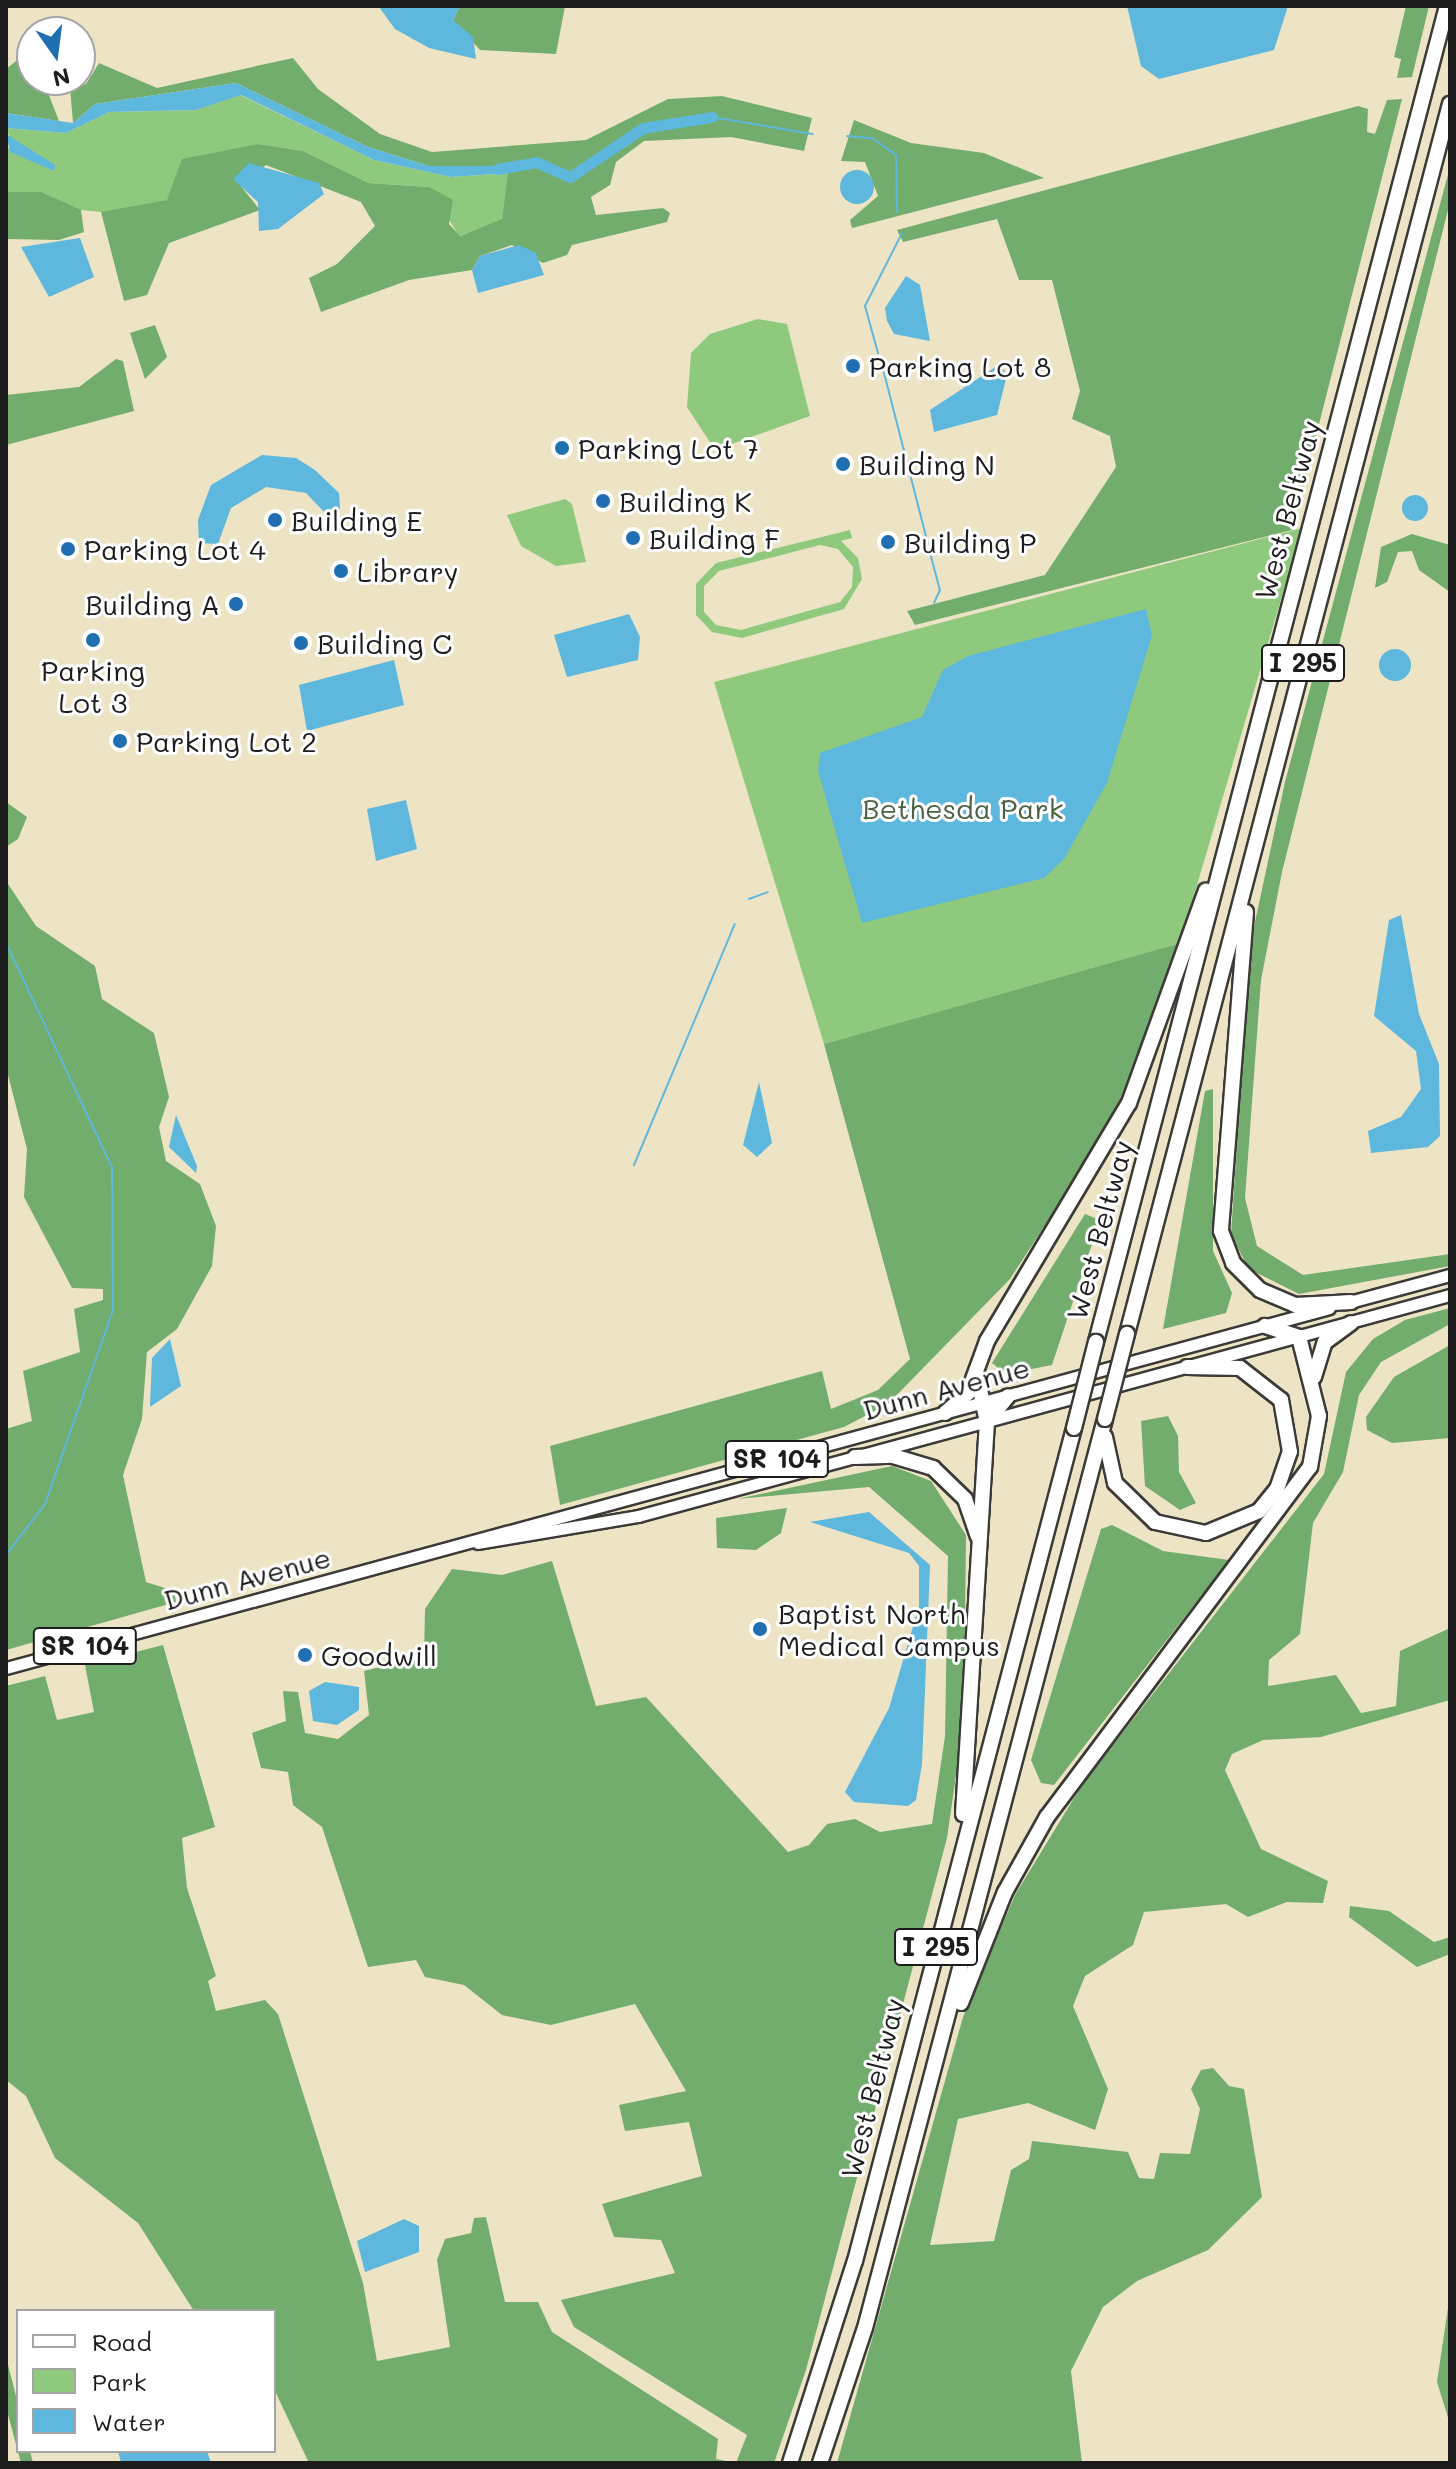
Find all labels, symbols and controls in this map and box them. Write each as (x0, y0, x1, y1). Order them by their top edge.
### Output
north arrow (16, 16, 96, 96)
text: N (50, 62, 73, 94)
place label: Parking Lot 8 (869, 349, 1051, 383)
marker: Parking Lot 8 (844, 357, 862, 375)
street label: West Beltway (1247, 416, 1327, 604)
place label: Parking Lot 7 (578, 431, 759, 465)
marker: Parking Lot 7 (553, 439, 571, 457)
place label: Building N (859, 447, 995, 481)
marker: Building N (834, 455, 852, 473)
place label: Building K (619, 484, 751, 518)
marker: Building K (594, 492, 612, 510)
place label: Building E (291, 503, 422, 537)
marker: Building E (266, 511, 284, 529)
place label: Building F (649, 521, 780, 555)
place label: Building P (904, 525, 1036, 559)
marker: Building F (624, 529, 642, 547)
place label: Parking Lot 4 (84, 532, 266, 566)
marker: Building P (879, 533, 897, 551)
marker: Parking Lot 4 (59, 540, 77, 558)
place label: Library (357, 554, 458, 588)
marker: Library (332, 562, 350, 580)
place label: Building A (85, 587, 220, 621)
marker: Building A (227, 595, 245, 613)
place label: Building C (317, 626, 452, 660)
marker: Parking Lot 3 (84, 631, 102, 649)
marker: Building C (292, 634, 310, 652)
road number: I 295 (1261, 641, 1345, 685)
place label: Parking Lot 3 (41, 653, 145, 719)
place label: Parking Lot 2 (136, 724, 317, 758)
marker: Parking Lot 2 (111, 732, 129, 750)
park label: Bethesda Park (862, 791, 1064, 825)
street label: West Beltway (1059, 1136, 1139, 1324)
street label: Dunn Avenue (859, 1350, 1033, 1426)
road number: SR 104 (723, 1437, 831, 1481)
street label: Dunn Avenue (160, 1540, 334, 1616)
place label: Baptist North Medical Campus (778, 1596, 1000, 1662)
marker: Baptist North Medical Campus (749, 1618, 771, 1640)
road number: SR 104 (31, 1624, 139, 1668)
place label: Goodwill (321, 1638, 437, 1672)
marker: Goodwill (296, 1646, 314, 1664)
road number: I 295 (894, 1925, 978, 1969)
street label: West Beltway (833, 1994, 911, 2182)
legend (16, 2309, 276, 2453)
text: Road (92, 2326, 152, 2357)
text: Park (92, 2366, 146, 2397)
text: Water (92, 2406, 166, 2437)

